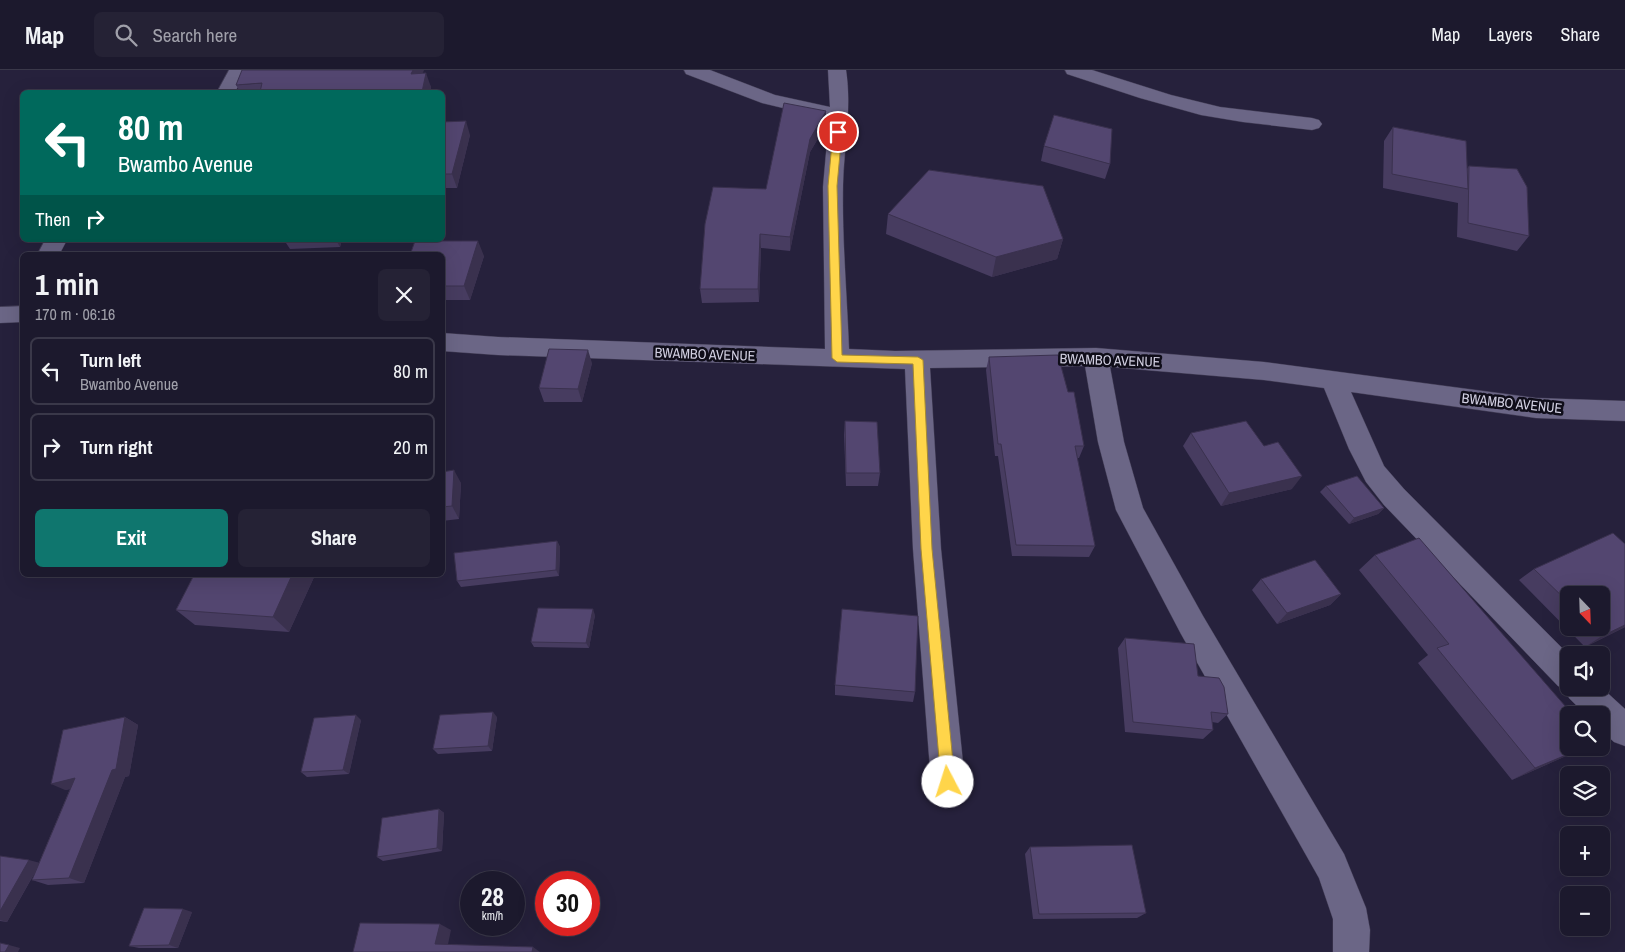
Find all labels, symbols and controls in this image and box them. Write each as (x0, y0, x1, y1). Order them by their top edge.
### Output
search box (94, 12, 444, 57)
text: Map (25, 19, 64, 51)
icon: search (112, 21, 140, 49)
text: Search here (152, 22, 237, 48)
text: Map (1432, 22, 1460, 47)
text: Layers (1488, 22, 1533, 47)
text: Share (1561, 22, 1600, 47)
text: 80 m (118, 104, 183, 151)
icon: left (35, 110, 100, 175)
pin (817, 111, 859, 153)
icon: arrive (824, 118, 852, 146)
text: Bwambo Avenue (118, 149, 253, 179)
icon: right (81, 205, 109, 233)
text: Then (35, 206, 71, 232)
text: 1 min (35, 264, 99, 304)
button: close (378, 269, 430, 321)
text: 170 m · 06:16 (35, 303, 115, 325)
street label: BWAMBO AVENUE (654, 343, 756, 365)
text: Turn left (80, 347, 141, 373)
street label: BWAMBO AVENUE (1059, 349, 1161, 371)
icon: left (37, 357, 65, 385)
text: 80 m (393, 358, 428, 384)
text: Bwambo Avenue (80, 373, 178, 395)
street label: BWAMBO AVENUE (1461, 389, 1563, 417)
icon: right (37, 433, 65, 461)
text: Turn right (80, 434, 152, 460)
text: 20 m (393, 434, 428, 460)
button: Exit (35, 509, 228, 567)
button: Share (238, 509, 430, 567)
north arrow (1560, 586, 1610, 636)
map controls (1560, 586, 1610, 936)
button: sound (1560, 646, 1610, 696)
button: search (1560, 706, 1610, 756)
position arrow (921, 755, 973, 807)
button: layers (1560, 766, 1610, 816)
button: + (1560, 826, 1610, 876)
speed limit sign: 30 (535, 871, 600, 936)
text: 28 (481, 880, 504, 914)
button: − (1560, 886, 1610, 936)
text: km/h (482, 908, 503, 924)

